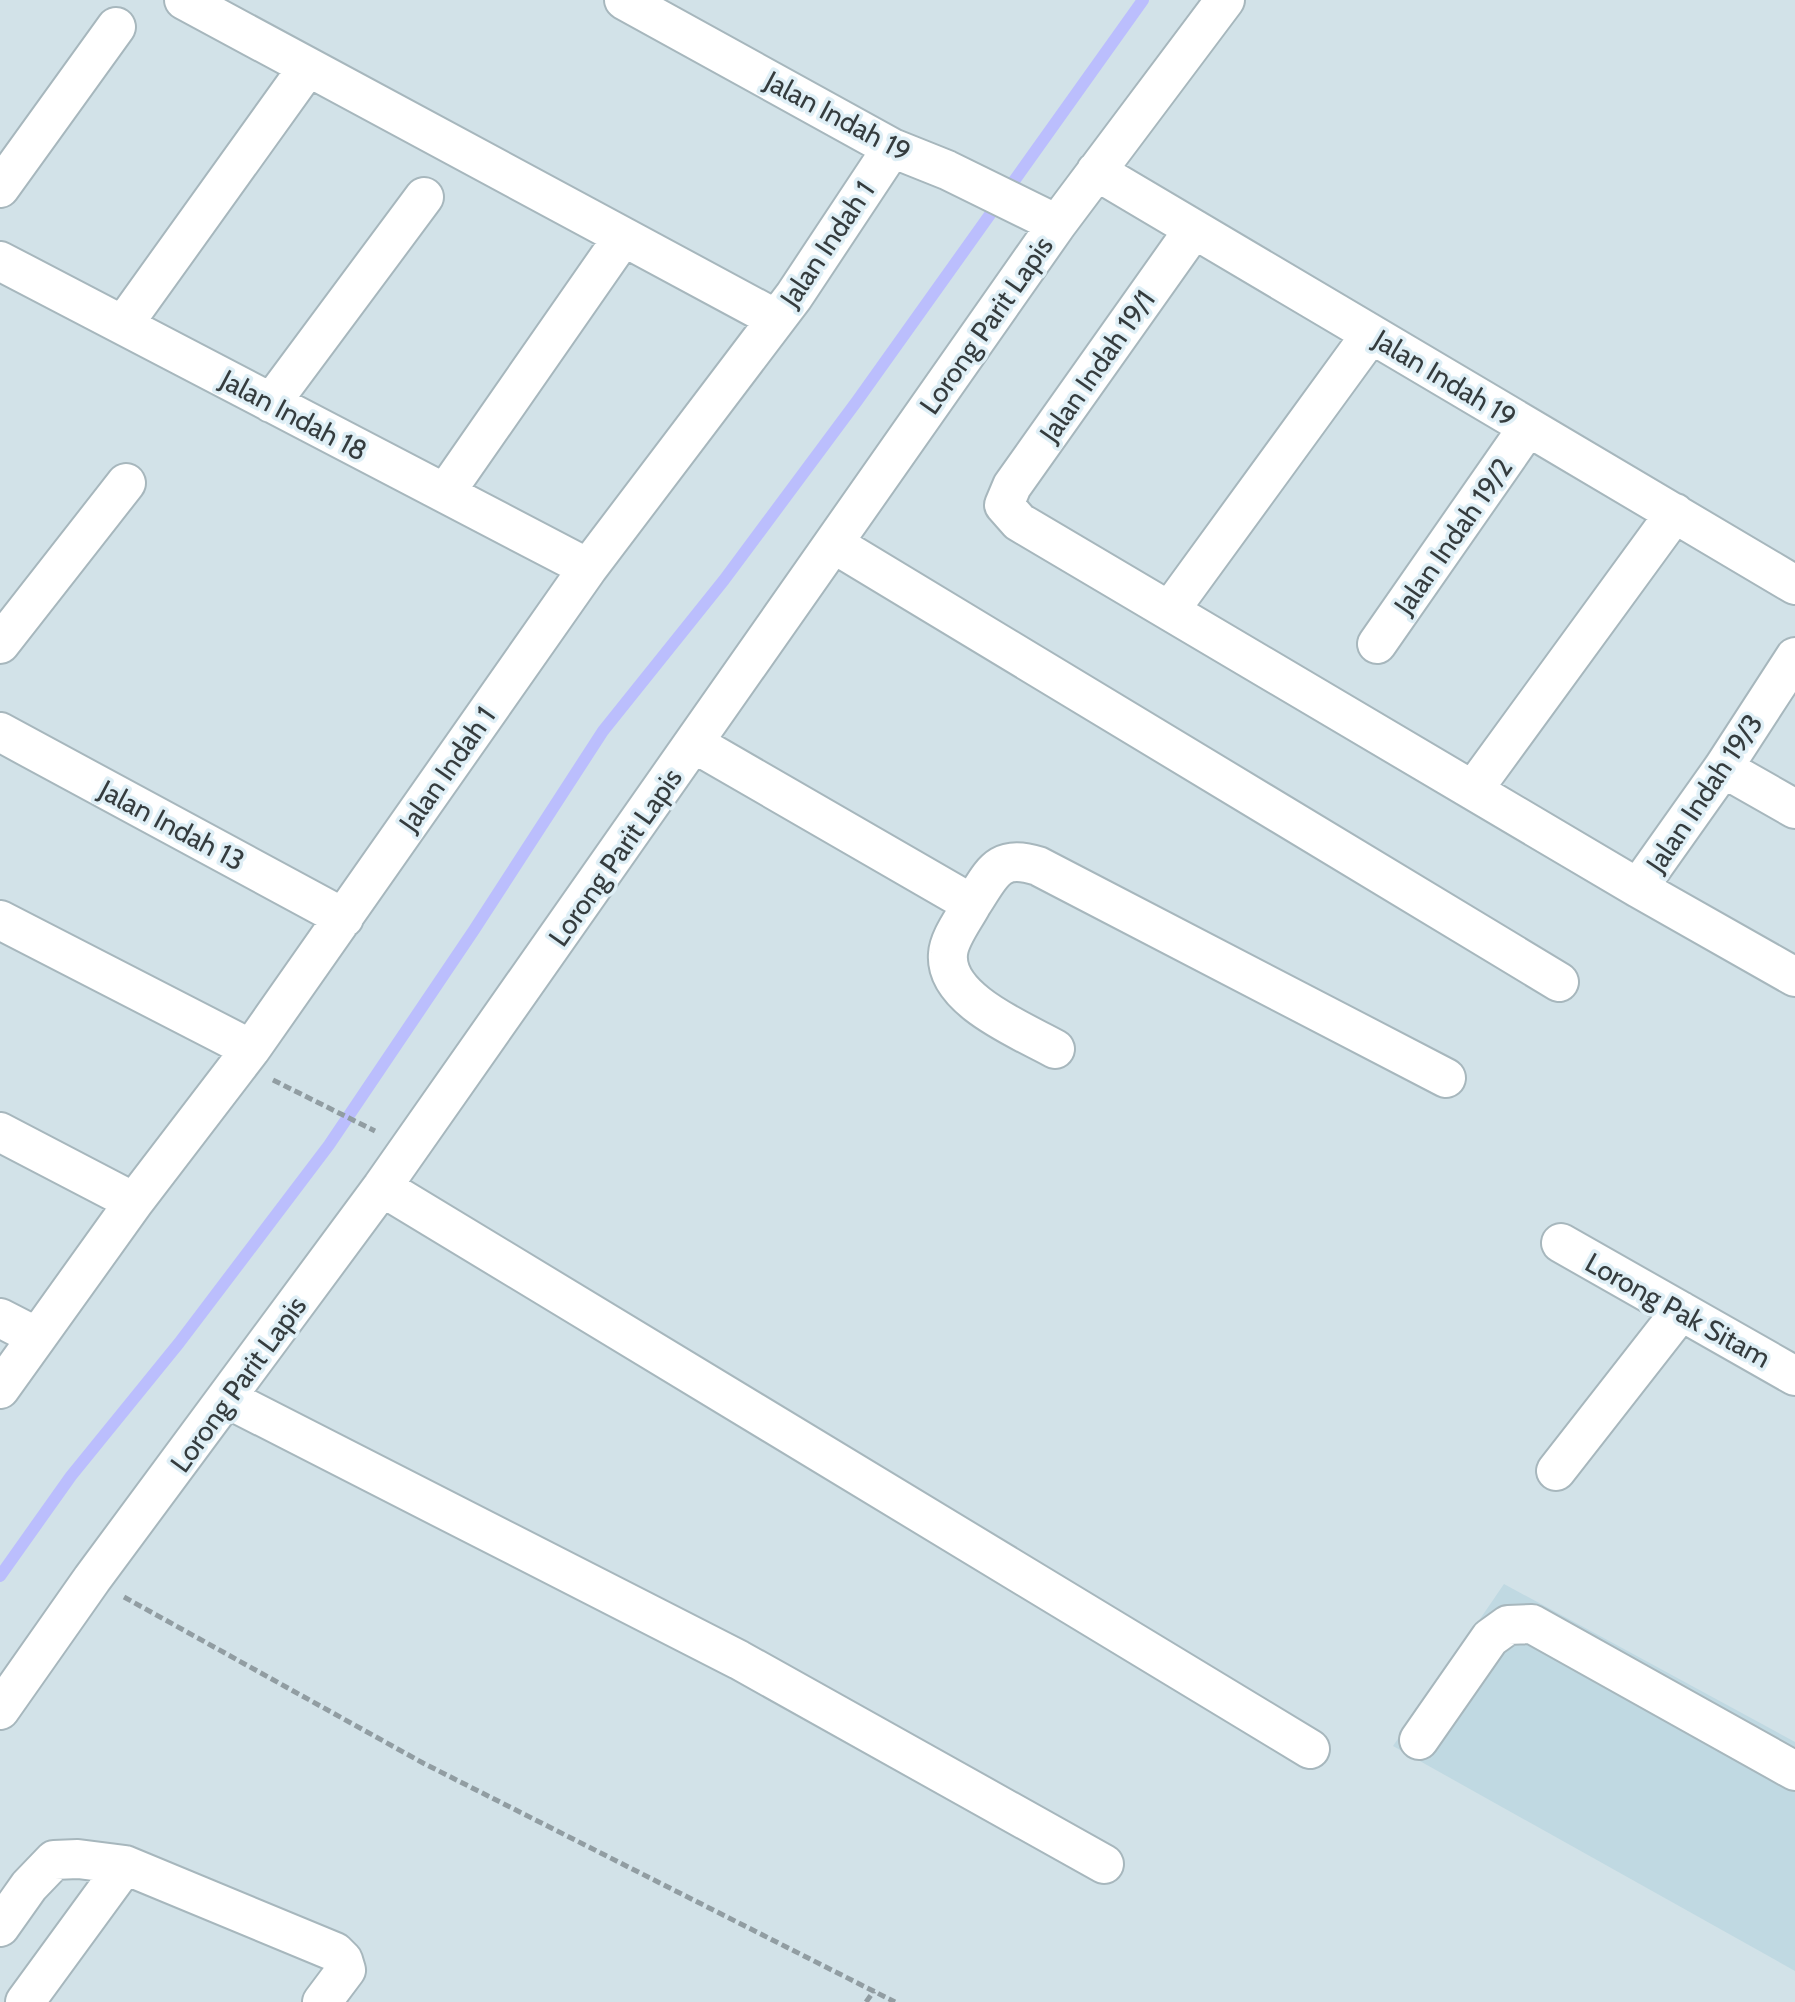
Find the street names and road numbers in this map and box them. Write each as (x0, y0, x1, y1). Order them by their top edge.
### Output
street label: Jalan Indah 19 (758, 63, 917, 169)
street label: Jalan Indah 1 (772, 175, 881, 314)
street label: Lorong Parit Lapis (912, 230, 1060, 420)
street label: Jalan Indah 19/1 (1032, 283, 1162, 449)
street label: Jalan Indah 19 (1367, 322, 1522, 434)
street label: Jalan Indah 18 (214, 362, 373, 468)
street label: Jalan Indah 19/2 (1386, 451, 1519, 622)
street label: Jalan Indah 1 (391, 700, 502, 839)
street label: Jalan Indah 19/3 (1638, 707, 1769, 879)
street label: Lorong Parit Lapis (541, 762, 689, 952)
street label: Jalan Indah 13 (93, 772, 250, 877)
street label: Lorong Pak Sitam (1580, 1245, 1776, 1375)
street label: Lorong Parit Lapis (163, 1289, 313, 1479)

